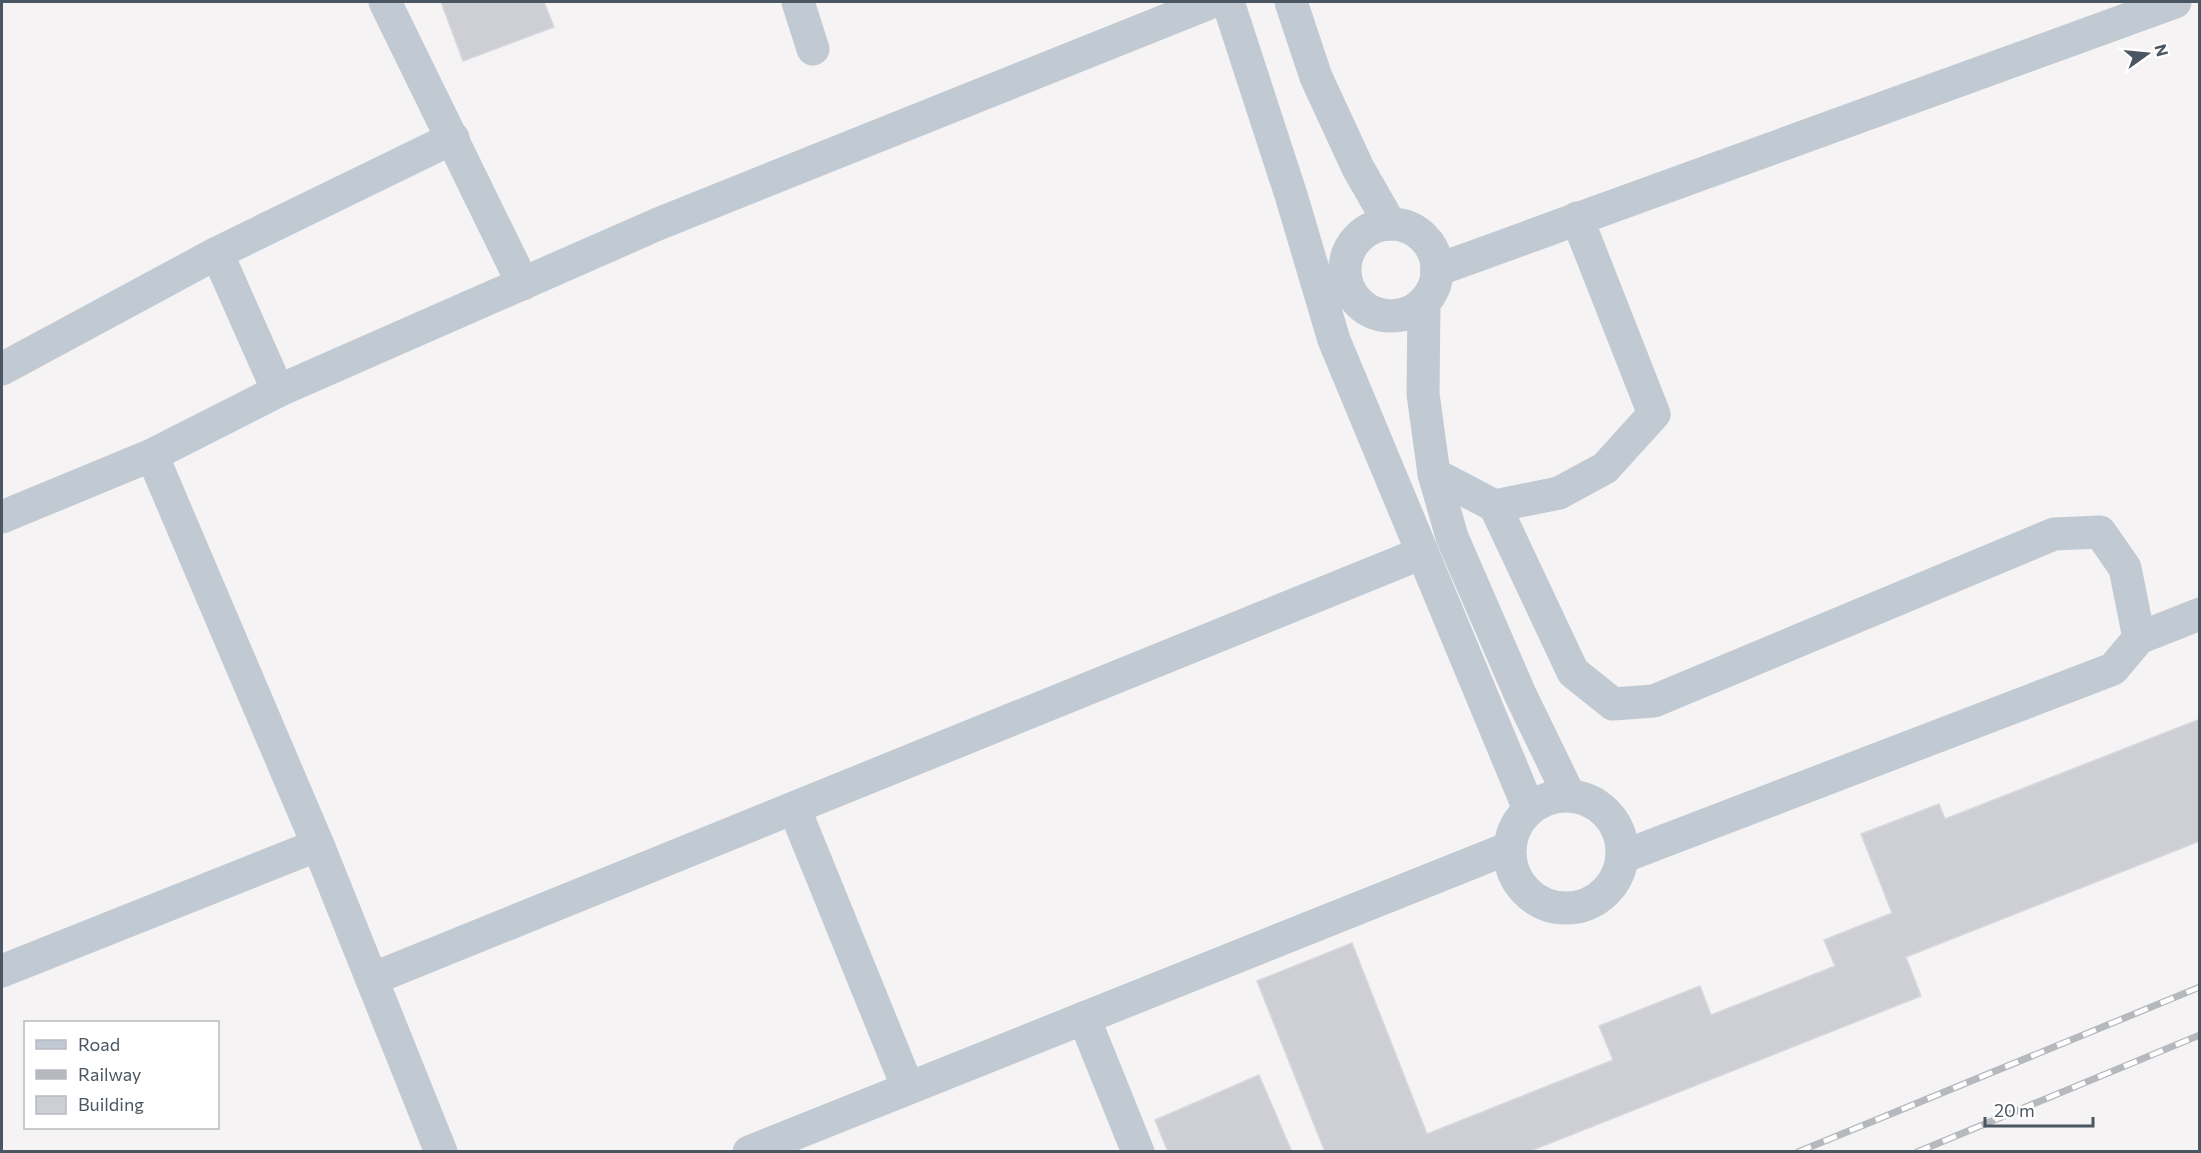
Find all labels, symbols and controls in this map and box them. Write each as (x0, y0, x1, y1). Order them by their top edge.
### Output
north arrow (2117, 24, 2177, 84)
text: N (2151, 42, 2173, 58)
legend (24, 1021, 219, 1129)
text: Road (78, 1033, 120, 1055)
text: Railway (78, 1063, 141, 1085)
scale bar (1985, 1090, 2093, 1128)
text: Building (78, 1093, 144, 1115)
text: 20 m (1994, 1099, 2035, 1121)

